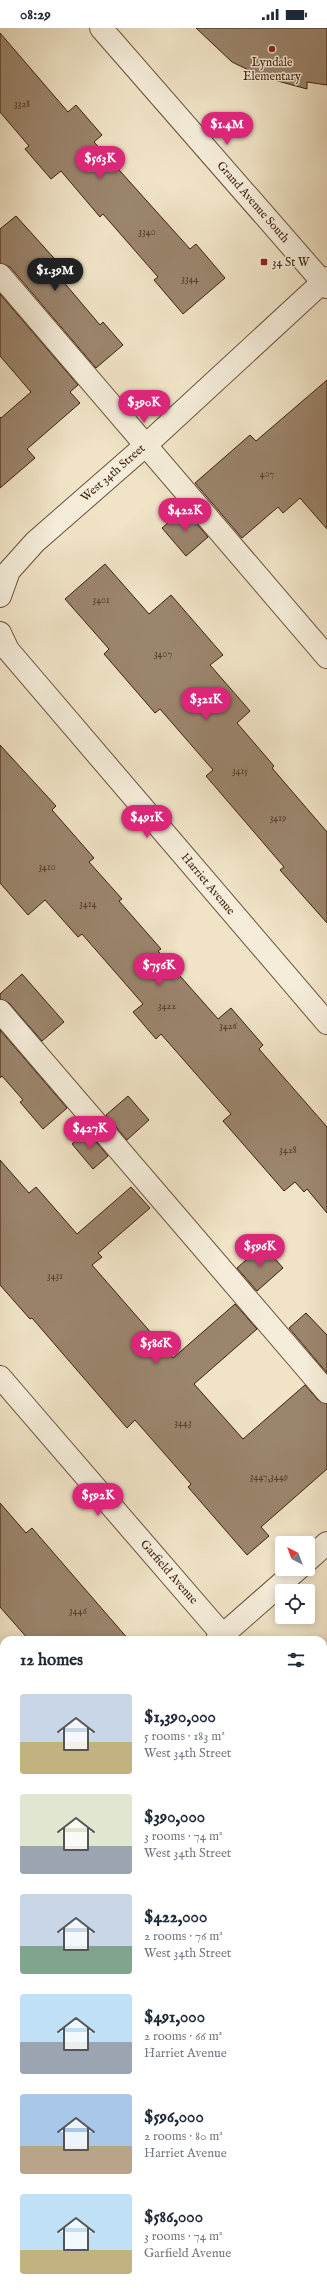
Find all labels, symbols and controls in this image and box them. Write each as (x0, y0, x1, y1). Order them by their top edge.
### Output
text: 08:29 (20, 5, 51, 24)
marker: Lyndale Elementary (267, 44, 277, 54)
place label: Lyndale Elementary (243, 55, 301, 84)
house number: 3328 (14, 98, 30, 111)
pin: $1.4M (199, 112, 255, 146)
text: $1.4M (210, 116, 244, 133)
pin: $563K (72, 146, 128, 180)
text: $563K (84, 150, 116, 167)
street label: Grand Avenue South (214, 158, 293, 246)
house number: 3340 (138, 226, 156, 239)
place label: 34 St W (272, 255, 310, 270)
marker: 34 St W (259, 257, 269, 267)
pin: $1.39M (22, 258, 88, 292)
text: $1.39M (36, 262, 74, 279)
house number: 3344 (181, 273, 199, 286)
pin: $390K (116, 390, 172, 424)
text: $390K (127, 394, 161, 411)
street label: West 34th Street (78, 441, 148, 505)
house number: 407 (260, 468, 275, 481)
pin: $422K (157, 498, 213, 532)
text: $422K (167, 502, 203, 519)
house number: 3401 (92, 594, 110, 607)
house number: 3407 (154, 648, 172, 661)
pin: $321K (178, 687, 234, 721)
text: $321K (190, 691, 222, 708)
house number: 3415 (232, 765, 248, 778)
pin: $491K (119, 805, 175, 839)
text: $491K (130, 809, 164, 826)
house number: 3419 (270, 812, 286, 825)
street label: Harriet Avenue (178, 850, 239, 918)
house number: 3410 (38, 861, 56, 874)
house number: 3414 (79, 898, 97, 911)
pin: $756K (131, 953, 187, 987)
text: $756K (143, 957, 175, 974)
house number: 3422 (158, 1000, 176, 1013)
house number: 3426 (219, 1020, 238, 1033)
pin: $427K (62, 1116, 118, 1150)
text: $427K (72, 1120, 108, 1137)
house number: 3428 (279, 1144, 297, 1157)
pin: $596K (232, 1234, 288, 1268)
text: $596K (244, 1238, 276, 1255)
house number: 3431 (47, 1270, 63, 1283)
pin: $586K (128, 1331, 184, 1365)
text: $586K (140, 1335, 172, 1352)
house number: 3443 (174, 1417, 192, 1430)
house number: 3447,3449 (250, 1471, 288, 1484)
pin: $592K (70, 1483, 126, 1517)
text: $592K (81, 1487, 115, 1504)
north arrow (275, 1536, 315, 1576)
map controls (275, 1536, 315, 1624)
street label: Garfield Avenue (137, 1537, 201, 1608)
button: locate (275, 1584, 315, 1624)
house number: 3446 (69, 1605, 88, 1618)
icon: filters (285, 1649, 307, 1671)
text: 12 homes (20, 1650, 83, 1671)
text: $1,390,000 (144, 1707, 216, 1728)
icon: home (52, 1710, 100, 1758)
text: 5 rooms · 183 m² (144, 1728, 225, 1745)
text: West 34th Street (144, 1745, 231, 1762)
text: $390,000 (144, 1807, 205, 1828)
icon: home (52, 1810, 100, 1858)
text: 3 rooms · 74 m² (144, 1828, 223, 1845)
text: West 34th Street (144, 1845, 231, 1862)
text: $422,000 (144, 1907, 207, 1928)
icon: home (52, 1910, 100, 1958)
text: 2 rooms · 76 m² (144, 1928, 223, 1945)
text: West 34th Street (144, 1945, 231, 1962)
text: $491,000 (144, 2007, 205, 2028)
icon: home (52, 2010, 100, 2058)
text: 2 rooms · 66 m² (144, 2028, 222, 2045)
text: Harriet Avenue (144, 2045, 227, 2062)
text: $596,000 (144, 2107, 204, 2128)
icon: home (52, 2110, 100, 2158)
text: 2 rooms · 80 m² (144, 2128, 223, 2145)
text: Harriet Avenue (144, 2145, 227, 2162)
text: $586,000 (144, 2207, 203, 2228)
icon: home (52, 2210, 100, 2258)
text: 3 rooms · 74 m² (144, 2228, 223, 2245)
text: Garfield Avenue (144, 2245, 231, 2262)

